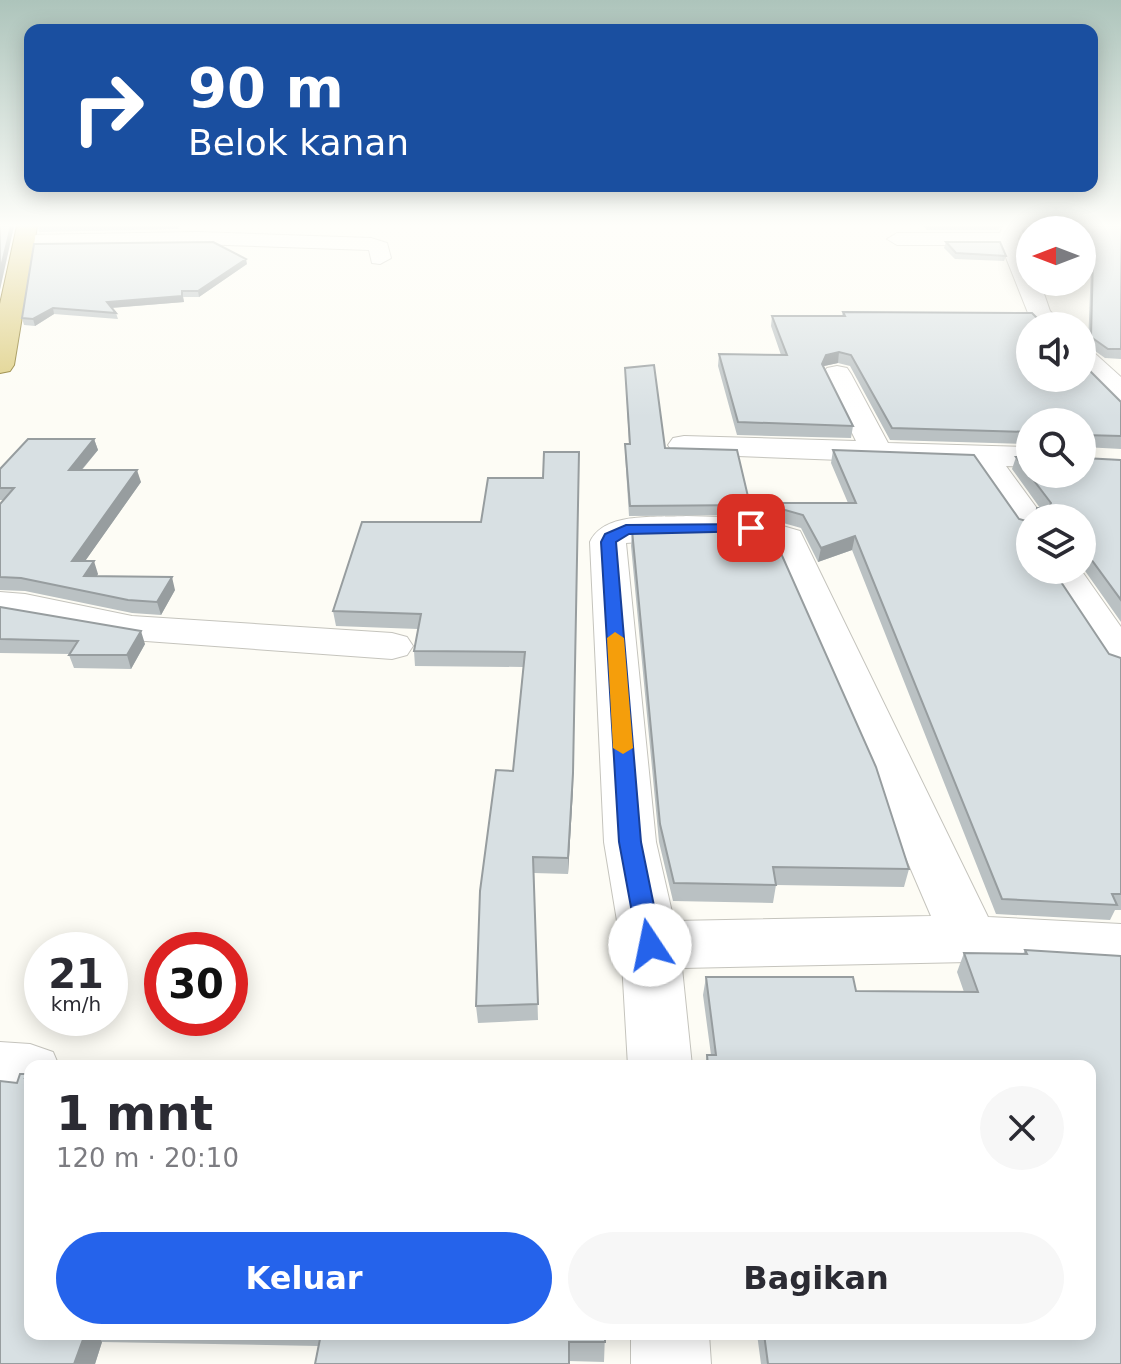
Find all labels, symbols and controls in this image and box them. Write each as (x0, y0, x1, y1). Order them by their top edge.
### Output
text: 90 m (188, 55, 344, 120)
icon: right (56, 56, 160, 160)
text: Belok kanan (188, 122, 409, 163)
north arrow (1016, 216, 1096, 296)
map controls (1016, 216, 1096, 584)
button: sound (1016, 312, 1096, 392)
button: search (1016, 408, 1096, 488)
pin (717, 494, 785, 562)
button: layers (1016, 504, 1096, 584)
icon: arrive (729, 506, 773, 550)
position arrow (608, 903, 692, 987)
speed limit sign: 30 (144, 932, 248, 1036)
text: 21 (48, 951, 104, 997)
text: km/h (51, 992, 101, 1016)
text: 1 mnt (56, 1085, 213, 1141)
button: close (980, 1086, 1064, 1170)
text: 120 m · 20:10 (56, 1143, 239, 1173)
button: Keluar (56, 1232, 552, 1324)
button: Bagikan (568, 1232, 1064, 1324)

